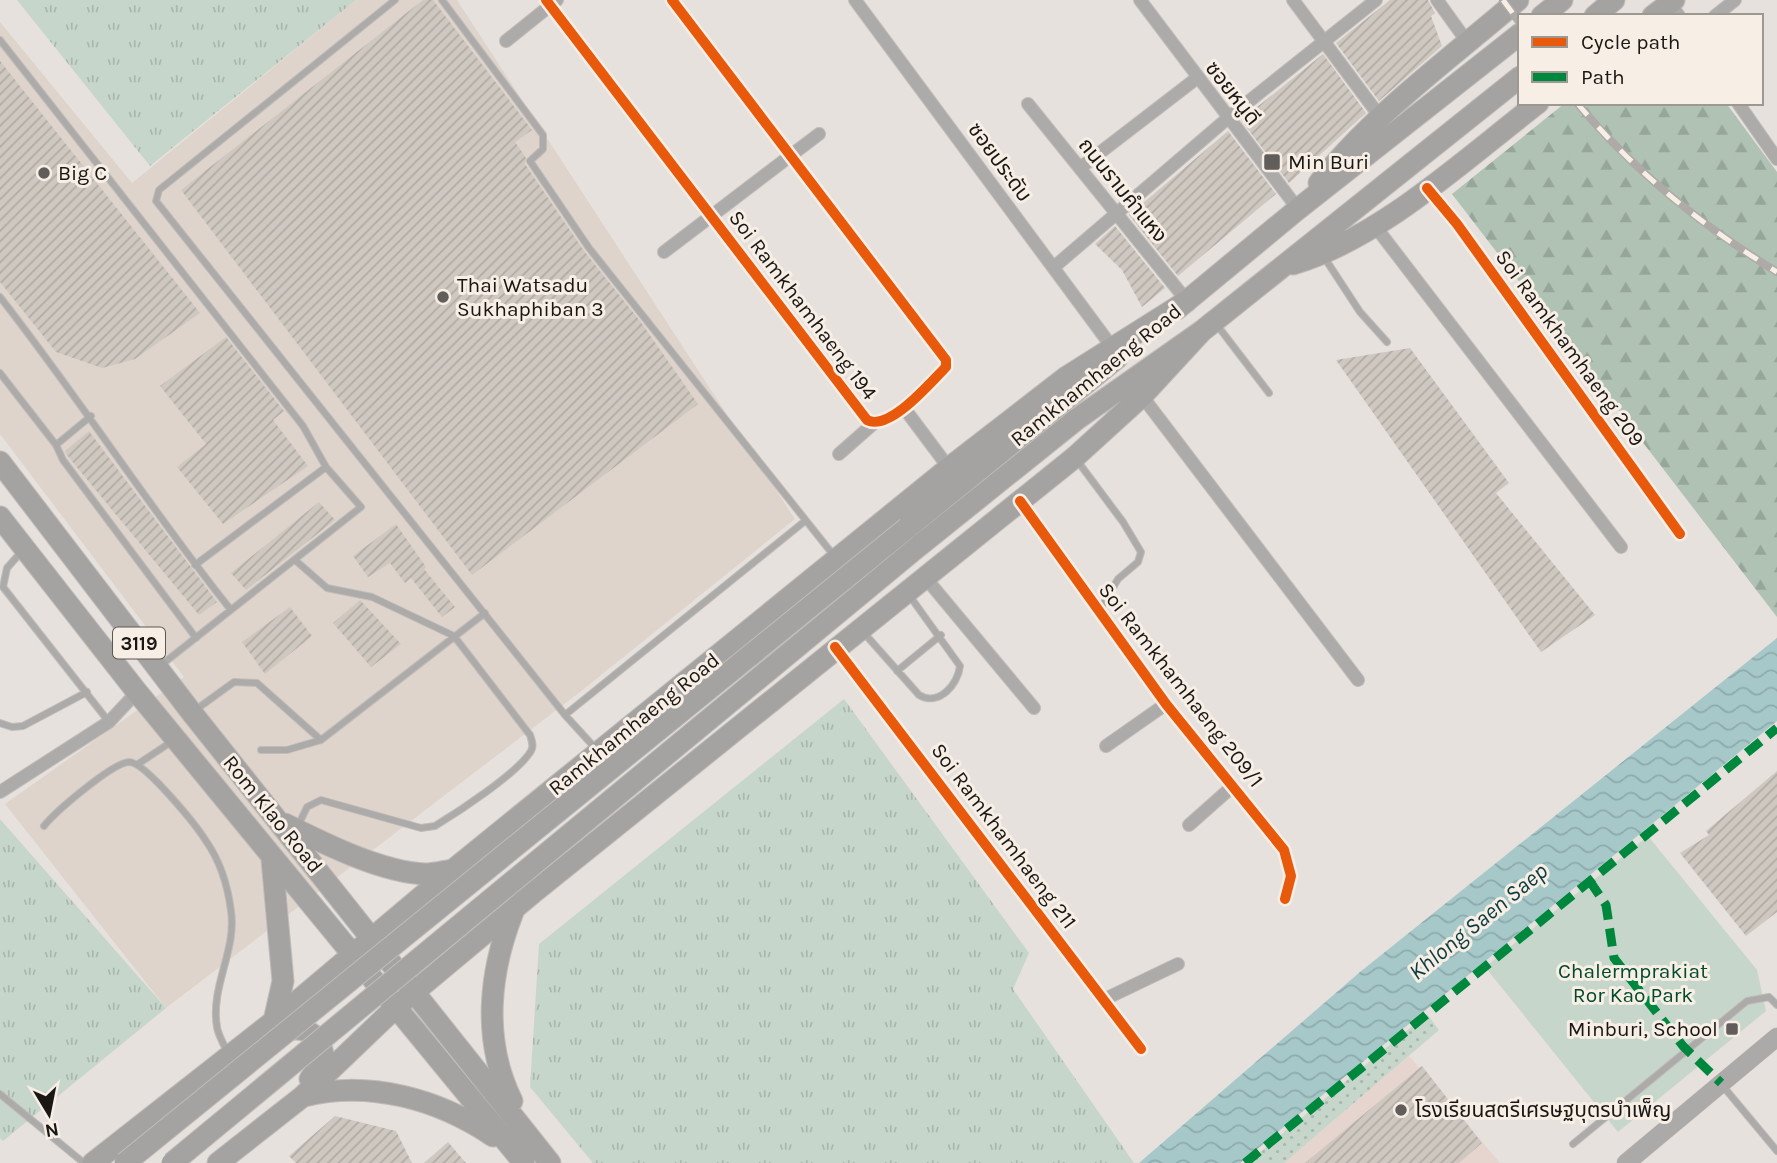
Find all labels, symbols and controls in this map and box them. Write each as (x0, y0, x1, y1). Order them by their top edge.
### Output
legend (1518, 14, 1763, 105)
text: Cycle path (1581, 30, 1681, 54)
street label: ซอยหนูดี (1200, 56, 1265, 130)
text: Path (1581, 65, 1625, 89)
street label: ซอยประดับ (963, 118, 1037, 206)
street label: ถนนรามคำแหง (1074, 133, 1172, 247)
place label: Min Buri (1288, 150, 1369, 174)
marker: Min Buri (1262, 152, 1282, 172)
place label: Big C (58, 161, 107, 185)
marker: Big C (36, 165, 52, 181)
street label: Soi Ramkhamhaeng 194 (724, 206, 882, 405)
street label: Soi Ramkhamhaeng 209 (1491, 245, 1649, 451)
place label: Thai Watsadu Sukhaphiban 3 (457, 273, 604, 321)
marker: Thai Watsadu Sukhaphiban 3 (435, 289, 451, 305)
street label: Ramkhamhaeng Road (1006, 299, 1186, 451)
street label: Soi Ramkhamhaeng 209/1 (1094, 578, 1268, 792)
road number: 3119 (113, 628, 165, 658)
street label: Ramkhamhaeng Road (544, 648, 724, 800)
street label: Soi Ramkhamhaeng 211 (926, 739, 1082, 933)
street label: Rom Klao Road (218, 750, 328, 878)
water label: Khlong Saen Saep (1404, 857, 1553, 986)
park label: Chalermprakiat Ror Kao Park (1558, 959, 1708, 1007)
place label: Minburi, School (1568, 1017, 1718, 1041)
marker: Minburi, School (1724, 1021, 1740, 1037)
north arrow (14, 1079, 84, 1149)
place label: โรงเรียนสตรีเศรษฐบุตรบำเพ็ญ (1415, 1097, 1671, 1123)
marker: โรงเรียนสตรีเศรษฐบุตรบำเพ็ญ (1393, 1102, 1409, 1118)
text: N (43, 1118, 60, 1142)

